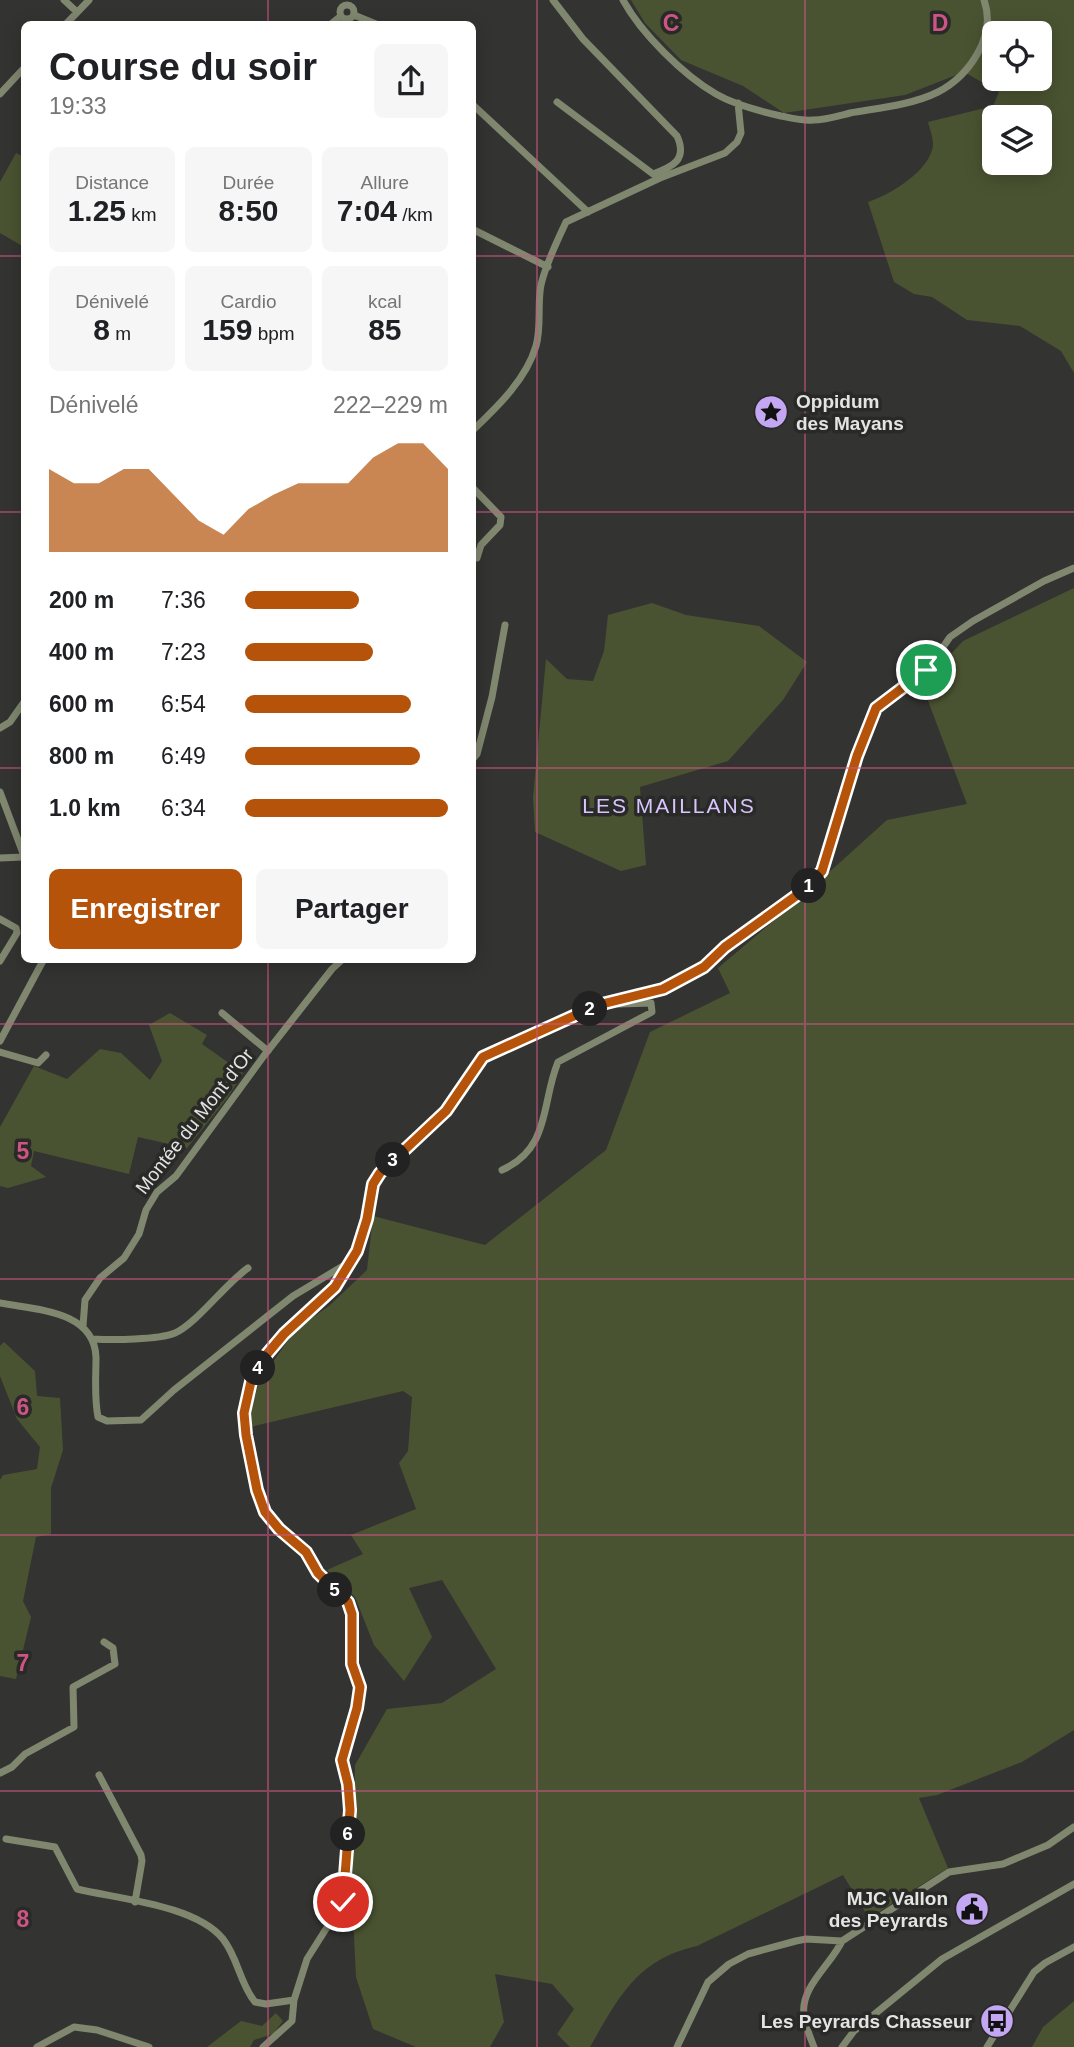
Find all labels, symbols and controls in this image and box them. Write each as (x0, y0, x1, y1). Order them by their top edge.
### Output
text: C (663, 10, 679, 36)
text: D (932, 10, 948, 36)
map controls (982, 21, 1052, 175)
button: locate (982, 21, 1052, 91)
button: share (374, 44, 448, 118)
text: Course du soir (49, 46, 317, 88)
text: 19:33 (49, 93, 107, 119)
button: layers (982, 105, 1052, 175)
text: Distance (75, 172, 149, 193)
text: Durée (223, 172, 274, 193)
text: Allure (361, 172, 409, 193)
text: 1.25 (68, 194, 126, 227)
text: 8:50 (218, 194, 279, 227)
text: 7:04 (337, 194, 397, 227)
text: km (126, 204, 157, 225)
text: /km (397, 204, 433, 225)
text: Dénivelé (75, 291, 149, 312)
text: Cardio (221, 291, 276, 312)
text: kcal (368, 291, 402, 312)
text: 8 (93, 313, 110, 346)
text: 159 (202, 313, 252, 346)
text: 85 (368, 313, 402, 346)
text: m (110, 323, 131, 344)
text: bpm (252, 323, 295, 344)
place label: Oppidum des Mayans (796, 391, 904, 434)
text: Dénivelé (49, 392, 139, 418)
text: 222–229 m (333, 392, 448, 418)
place icon: Oppidum des Mayans (752, 393, 790, 431)
text: 200 m (49, 587, 114, 613)
text: 7:36 (161, 587, 206, 613)
text: 400 m (49, 639, 114, 665)
text: 7:23 (161, 639, 206, 665)
pin (896, 640, 956, 700)
icon: arrive (907, 651, 945, 689)
text: 600 m (49, 691, 114, 717)
text: 6:54 (161, 691, 206, 717)
text: 800 m (49, 743, 114, 769)
text: 6:49 (161, 743, 206, 769)
district label: LES MAILLANS (582, 794, 756, 817)
text: 1.0 km (49, 795, 121, 821)
text: 6:34 (161, 795, 206, 821)
pin: 1 (792, 868, 826, 903)
button: Enregistrer (49, 869, 242, 949)
button: Partager (256, 869, 448, 949)
text: 1 (803, 875, 814, 896)
pin: 2 (572, 992, 608, 1026)
text: 2 (584, 998, 595, 1019)
street label: Montée du Mont d'Or (131, 1044, 258, 1198)
text: 5 (17, 1138, 30, 1164)
pin: 3 (376, 1142, 410, 1178)
text: 3 (387, 1149, 398, 1170)
pin: 4 (240, 1350, 276, 1386)
text: 4 (252, 1357, 263, 1378)
text: 6 (17, 1394, 29, 1420)
pin: 5 (318, 1572, 352, 1608)
text: 5 (329, 1579, 340, 1600)
text: 7 (17, 1650, 29, 1676)
pin: 6 (330, 1816, 366, 1852)
text: 6 (342, 1823, 353, 1844)
pin (313, 1872, 373, 1932)
icon: check (324, 1883, 362, 1921)
place label: MJC Vallon des Peyrards (829, 1888, 948, 1931)
public building icon: MJC Vallon des Peyrards (953, 1890, 991, 1928)
text: 8 (17, 1906, 30, 1932)
bus stop icon: Les Peyrards Chasseur (978, 2002, 1016, 2040)
place label: Les Peyrards Chasseur (761, 2011, 973, 2032)

